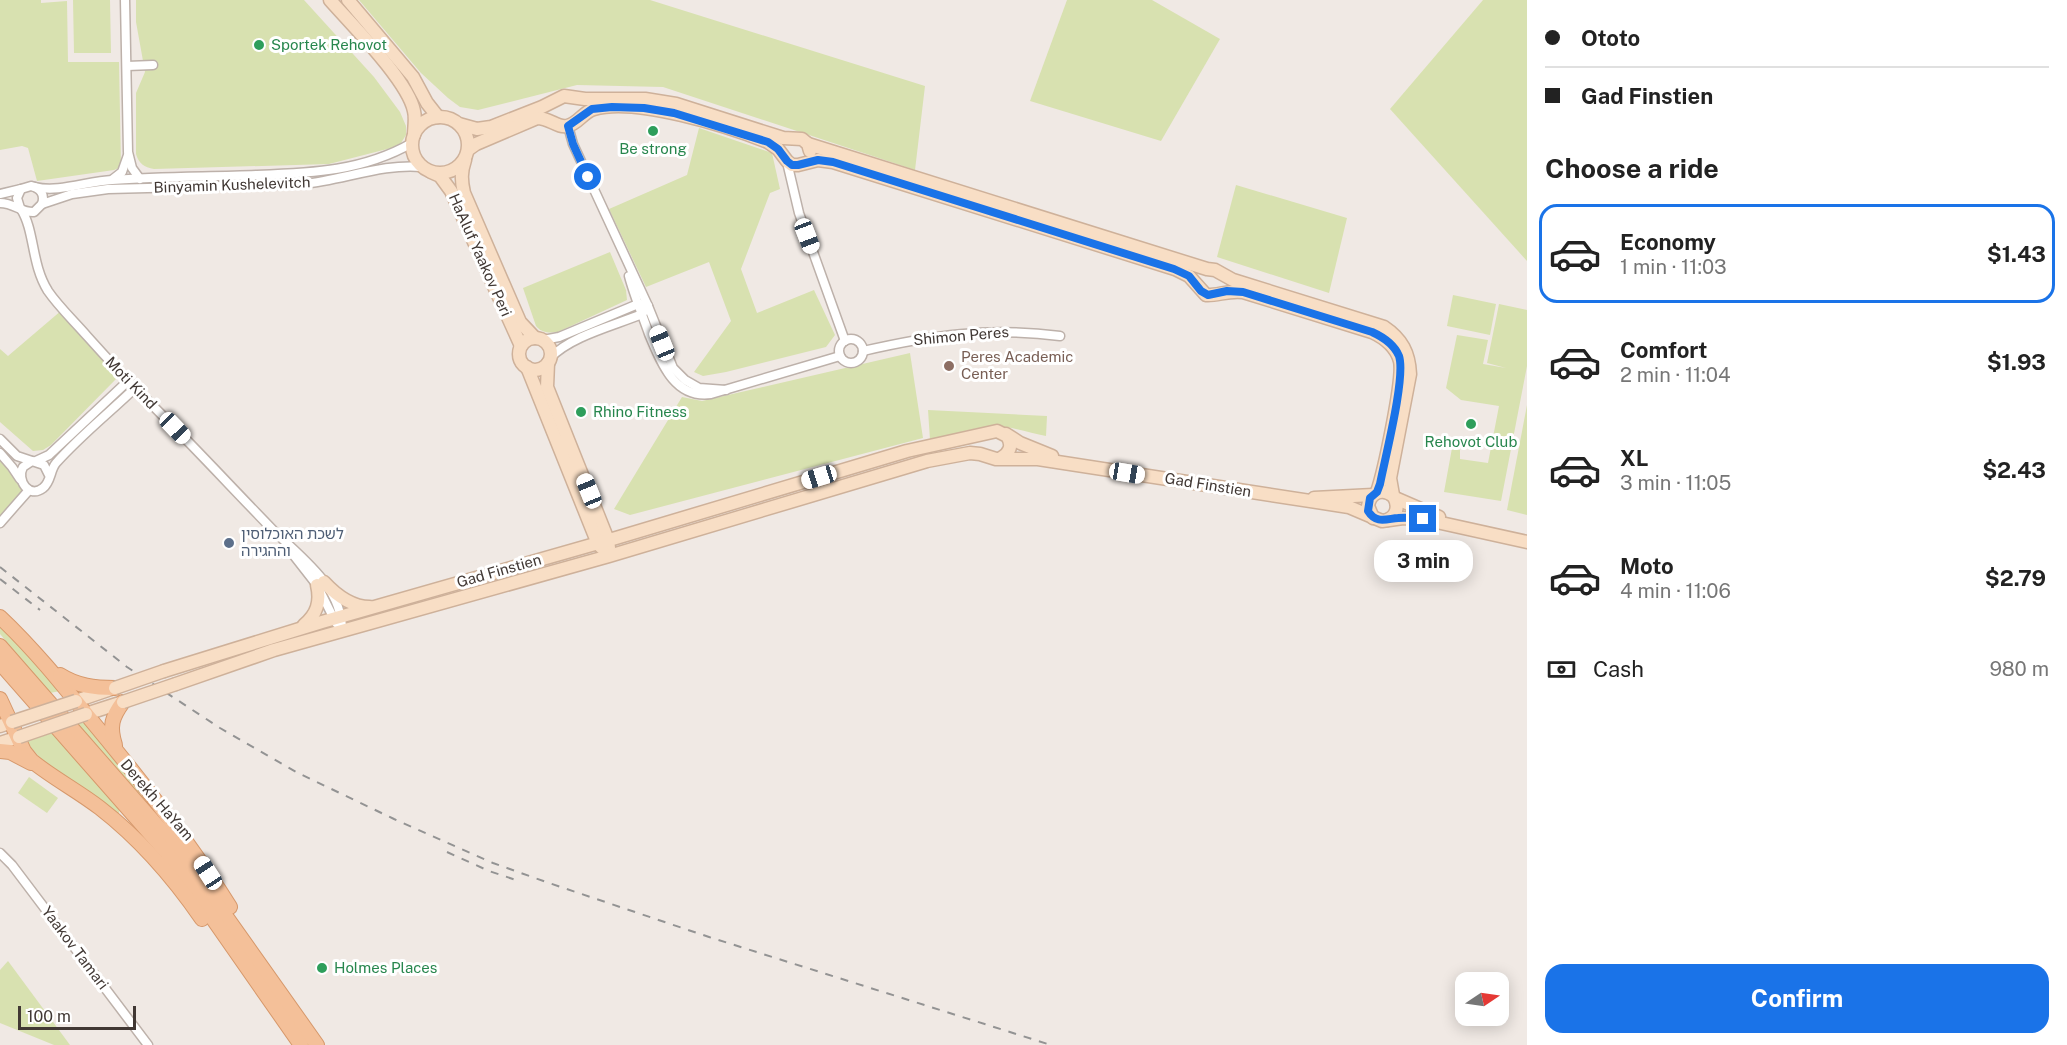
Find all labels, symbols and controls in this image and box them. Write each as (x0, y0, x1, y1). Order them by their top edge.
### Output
text: Ototo (1581, 25, 1640, 51)
place label: Sportek Rehovot (271, 36, 387, 53)
marker: Sportek Rehovot (252, 38, 266, 52)
text: Gad Finstien (1581, 83, 1713, 109)
marker: Be strong (646, 124, 660, 138)
place label: Be strong (619, 140, 687, 157)
text: Choose a ride (1545, 152, 1719, 184)
route start (574, 163, 601, 190)
street label: Binyamin Kushelevitch (153, 173, 311, 196)
street label: HaAluf Yaakov Peri (446, 191, 515, 319)
car (792, 216, 822, 256)
icon: car (1548, 227, 1602, 281)
text: Economy (1620, 229, 1716, 255)
text: $1.43 (1987, 241, 2046, 267)
text: 1 min · 11:03 (1620, 255, 1727, 279)
car (647, 323, 677, 363)
street label: Shimon Peres (912, 323, 1009, 348)
icon: car (1548, 335, 1602, 389)
text: Comfort (1620, 337, 1707, 363)
place label: Peres Academic Center (961, 348, 1073, 382)
text: $1.93 (1987, 349, 2046, 375)
street label: Moti Kind (102, 353, 160, 412)
marker: Peres Academic Center (942, 359, 956, 373)
text: 2 min · 11:04 (1620, 363, 1730, 387)
place label: Rhino Fitness (593, 403, 687, 420)
marker: Rhino Fitness (574, 405, 588, 419)
car (156, 409, 194, 447)
marker: Rehovot Club (1464, 417, 1478, 431)
place label: Rehovot Club (1425, 433, 1517, 450)
icon: car (1548, 443, 1602, 497)
text: XL (1620, 445, 1648, 471)
text: $2.43 (1982, 457, 2046, 483)
car (1108, 461, 1146, 485)
car (799, 463, 839, 491)
street label: Gad Finstien (1164, 469, 1253, 500)
car (574, 471, 604, 511)
text: 3 min · 11:05 (1620, 471, 1731, 495)
route end (1409, 505, 1436, 532)
place label: לשכת האוכלוסין וההגירה (241, 525, 344, 559)
marker: לשכת האוכלוסין וההגירה (222, 536, 236, 550)
callout: 3 min (1374, 540, 1472, 582)
text: 3 min (1397, 549, 1450, 573)
street label: Gad Finstien (455, 550, 543, 591)
icon: car (1548, 551, 1602, 605)
text: Moto (1620, 553, 1674, 579)
text: $2.79 (1985, 565, 2046, 591)
text: 4 min · 11:06 (1620, 579, 1731, 603)
icon: cash (1545, 653, 1578, 686)
text: Cash (1593, 656, 1644, 682)
text: 980 m (1989, 657, 2049, 681)
street label: Derekh HaYam (117, 756, 197, 844)
car (191, 853, 225, 893)
street label: Yaakov Tamari (39, 903, 112, 993)
place label: Holmes Places (334, 959, 437, 976)
marker: Holmes Places (315, 961, 329, 975)
button: Confirm (1545, 964, 2049, 1033)
north arrow (1455, 972, 1509, 1026)
map controls (1455, 972, 1509, 1026)
scale bar (18, 1003, 136, 1030)
text: 100 m (27, 1007, 71, 1026)

